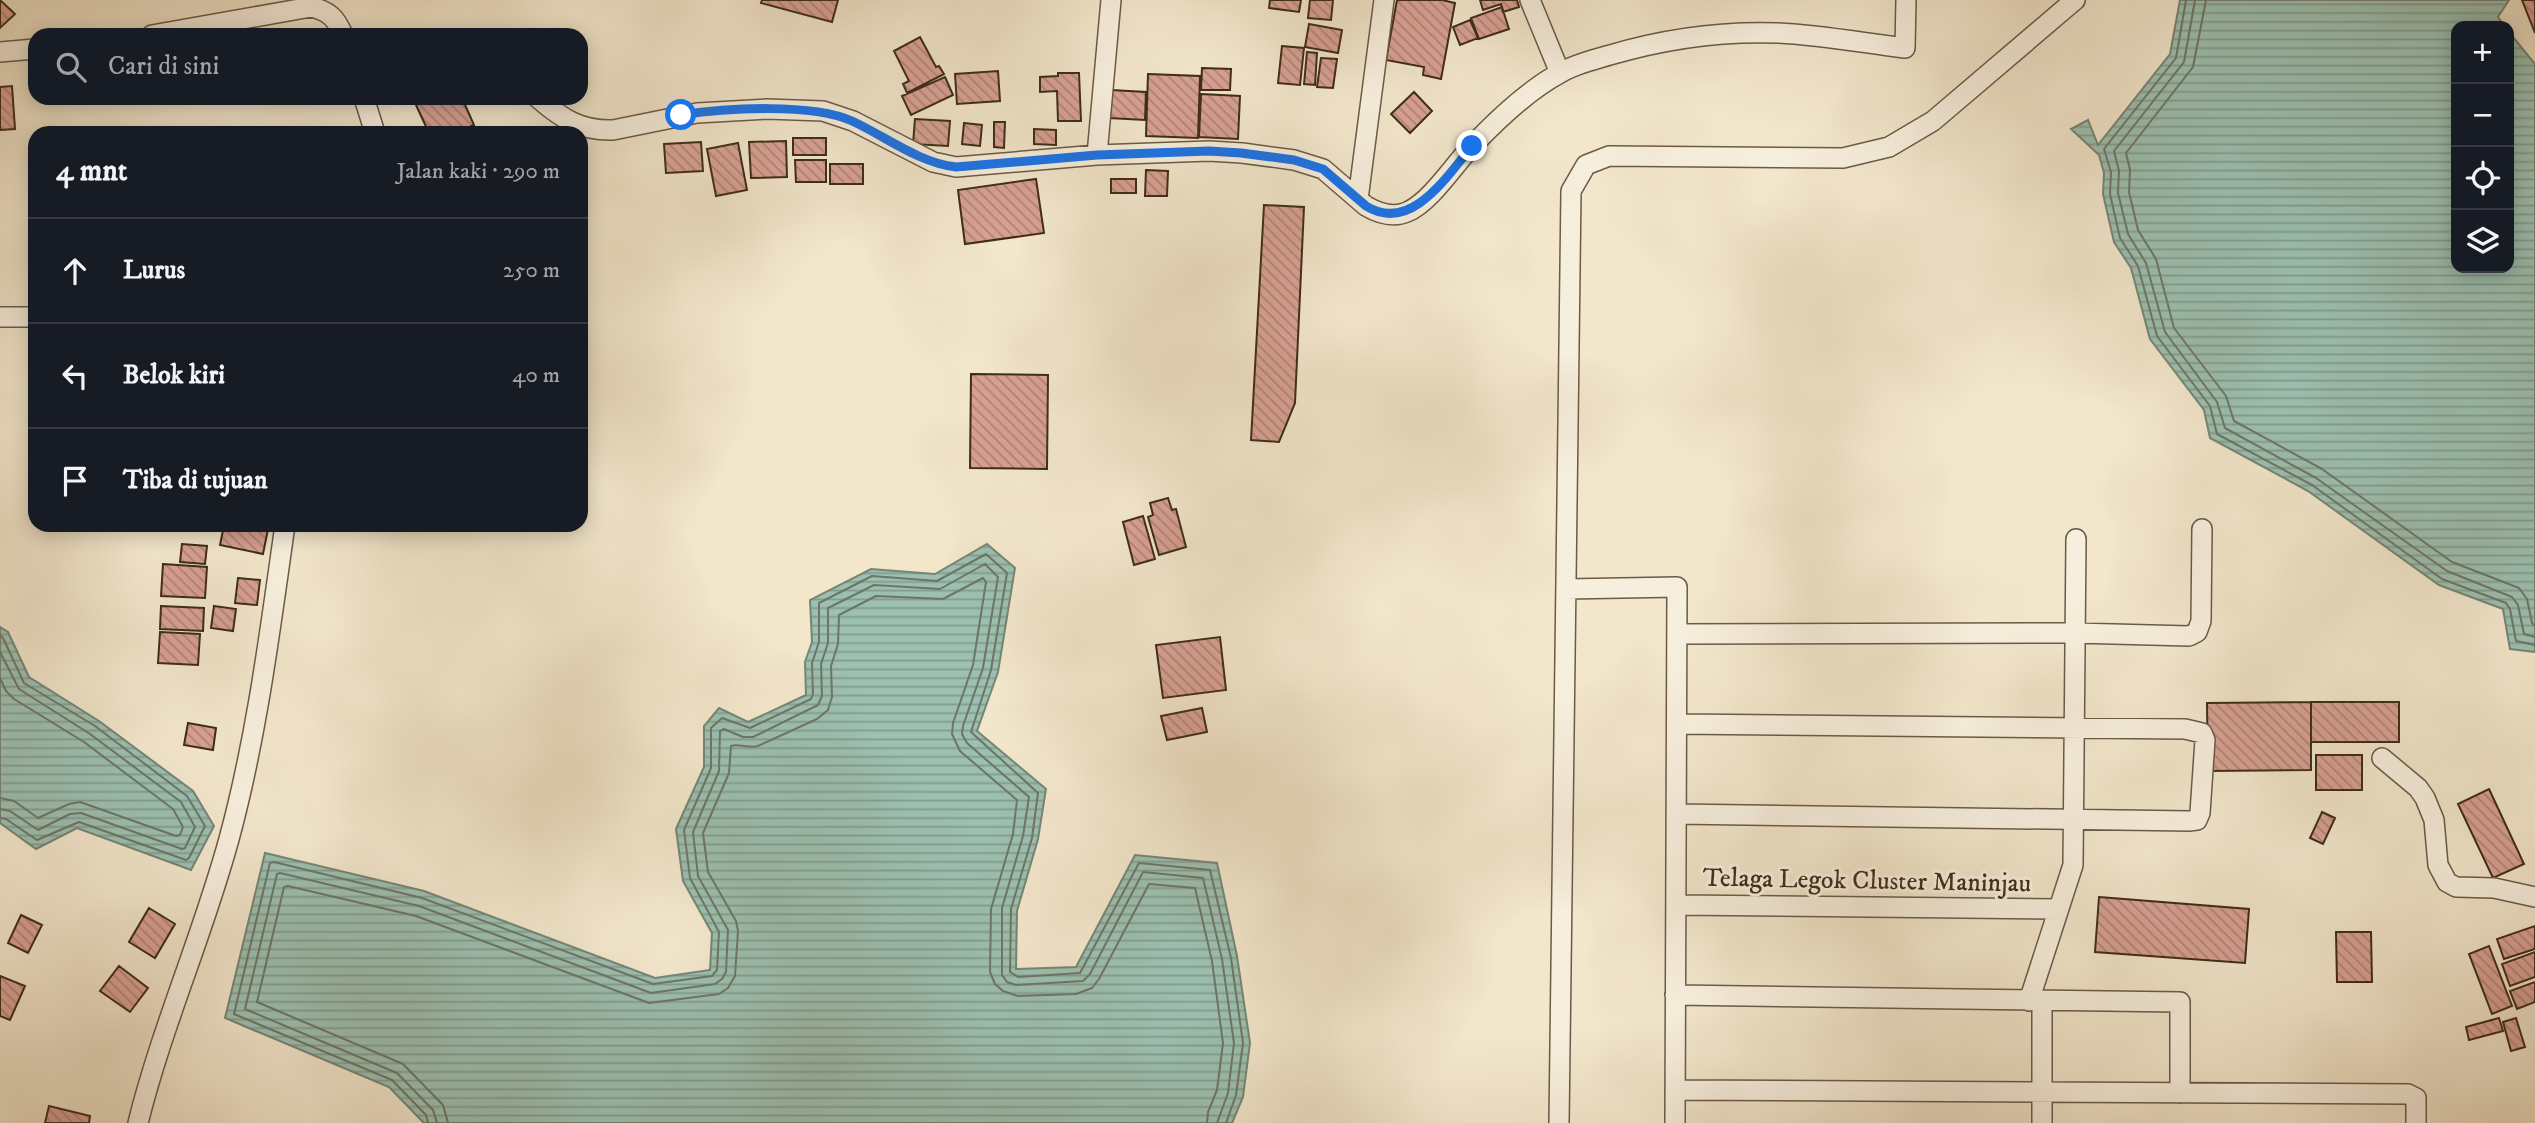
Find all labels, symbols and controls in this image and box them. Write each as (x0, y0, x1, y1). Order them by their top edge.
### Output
map controls (2451, 21, 2514, 273)
button: + (2451, 21, 2514, 84)
search box (28, 28, 588, 105)
icon: search (52, 48, 90, 86)
text: Cari di sini (108, 50, 219, 83)
button: − (2451, 84, 2514, 147)
route start (665, 99, 696, 130)
route end (1456, 130, 1487, 161)
button: locate (2451, 147, 2514, 210)
text: 4 mnt (56, 153, 127, 190)
text: Jalan kaki · 290 m (397, 157, 560, 186)
button: layers (2451, 210, 2514, 273)
icon: ahead (56, 252, 94, 290)
text: Lurus (123, 254, 185, 287)
text: 250 m (503, 256, 560, 285)
icon: left (56, 357, 94, 395)
text: Belok kiri (123, 359, 225, 392)
text: 40 m (512, 361, 560, 390)
icon: arrive (56, 462, 94, 500)
text: Tiba di tujuan (123, 464, 268, 497)
street label: Telaga Legok Cluster Maninjau (1703, 862, 2031, 900)

